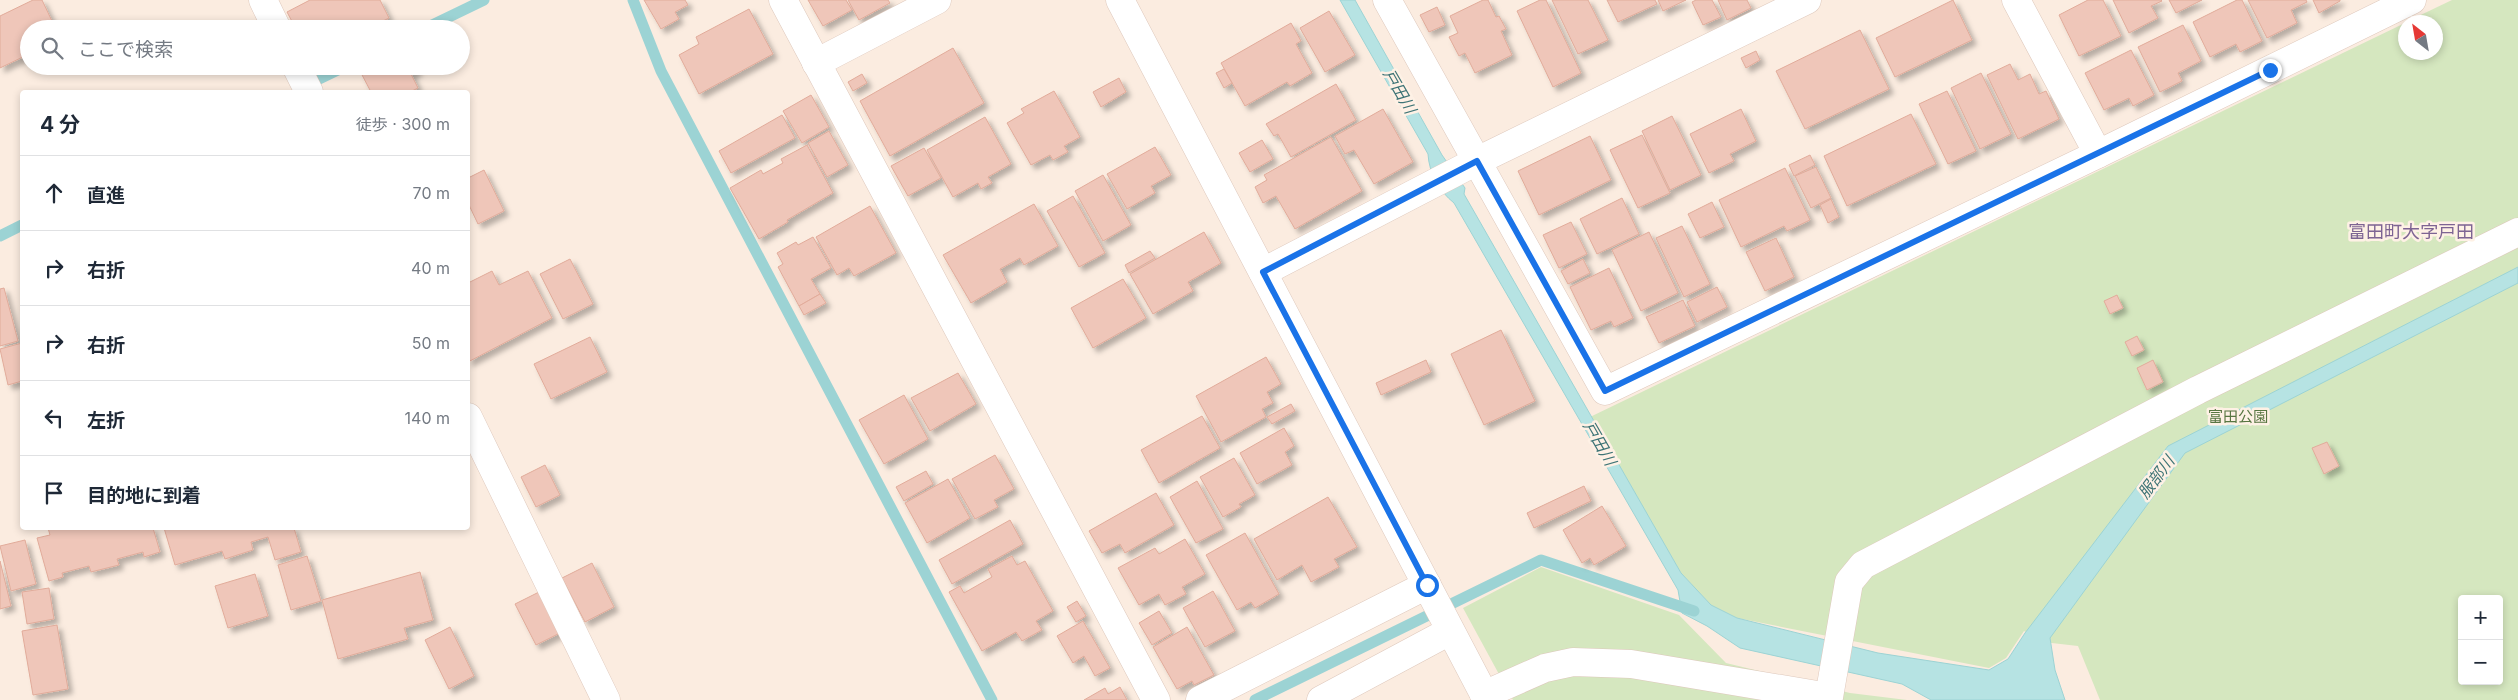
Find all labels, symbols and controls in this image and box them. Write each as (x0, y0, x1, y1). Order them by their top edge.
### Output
north arrow (2398, 15, 2443, 60)
search box (20, 20, 470, 75)
icon: search (38, 34, 66, 62)
text: ここで検索 (78, 38, 173, 61)
route end (2259, 59, 2282, 82)
water label: 戸田川 (1379, 65, 1422, 119)
text: 4 分 (40, 112, 80, 137)
text: 徒歩 · 300 m (356, 114, 450, 134)
icon: ahead (40, 179, 68, 207)
text: 70 m (413, 183, 450, 203)
text: 直進 (87, 184, 125, 207)
district label: 富田町大字戸田 (2348, 221, 2474, 242)
icon: right (40, 254, 68, 282)
text: 40 m (411, 258, 450, 278)
text: 右折 (87, 259, 125, 282)
icon: right (40, 329, 68, 357)
text: 50 m (412, 333, 450, 353)
text: 右折 (87, 334, 125, 357)
icon: left (40, 404, 68, 432)
park label: 富田公園 (2208, 407, 2268, 426)
text: 140 m (405, 408, 450, 428)
text: 左折 (87, 409, 125, 432)
water label: 戸田川 (1579, 417, 1622, 471)
water label: 服部川 (2134, 450, 2180, 502)
icon: arrive (40, 479, 68, 507)
text: 目的地に到着 (87, 484, 201, 507)
route start (1416, 574, 1439, 597)
map controls (2458, 595, 2503, 685)
button: + (2458, 595, 2503, 640)
button: − (2458, 640, 2503, 685)

